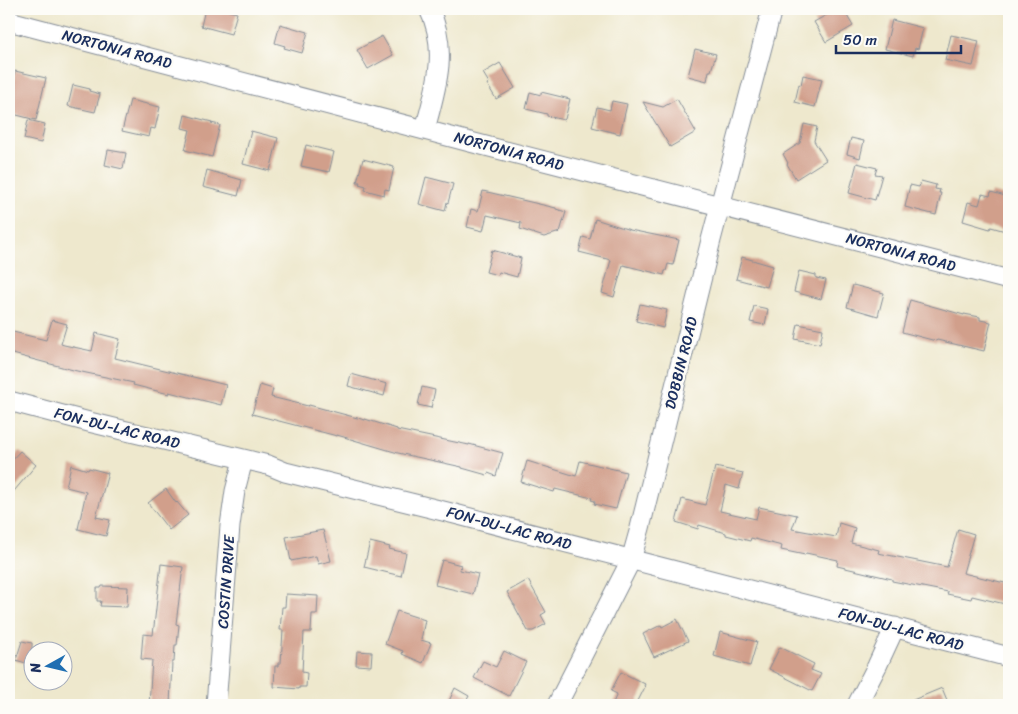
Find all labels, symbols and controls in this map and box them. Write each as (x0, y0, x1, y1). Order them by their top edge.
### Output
street label: NORTONIA ROAD (59, 22, 175, 76)
scale bar (836, 22, 960, 54)
text: 50 m (843, 27, 878, 53)
street label: NORTONIA ROAD (451, 124, 567, 178)
street label: NORTONIA ROAD (843, 225, 959, 279)
street label: DOBBIN ROAD (657, 314, 705, 412)
street label: FON-DU-LAC ROAD (52, 400, 182, 456)
street label: FON-DU-LAC ROAD (444, 499, 574, 557)
street label: COSTIN DRIVE (210, 533, 242, 630)
street label: FON-DU-LAC ROAD (836, 600, 966, 658)
north arrow (22, 642, 72, 692)
text: N (23, 661, 49, 675)

